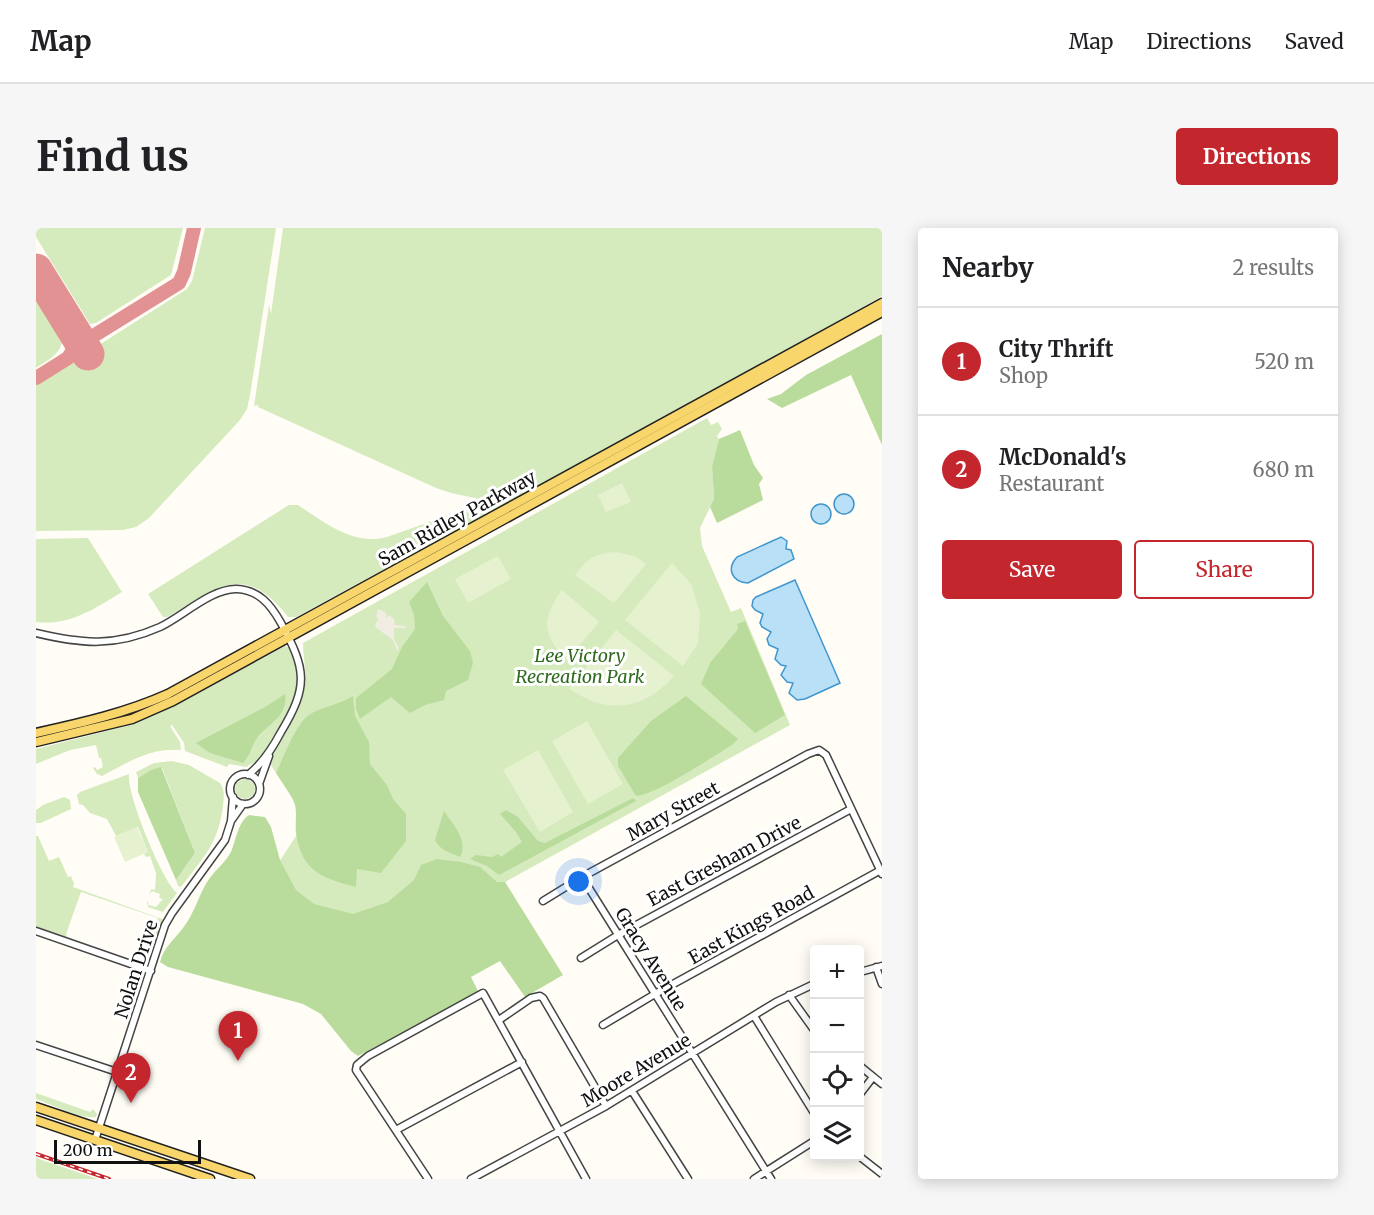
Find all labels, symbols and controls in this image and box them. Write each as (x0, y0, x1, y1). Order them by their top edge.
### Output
text: Map (30, 23, 92, 59)
text: Map (1069, 28, 1113, 55)
text: Directions (1146, 28, 1251, 55)
text: Saved (1284, 28, 1344, 55)
button: Directions (1176, 128, 1338, 185)
text: Find us (36, 130, 189, 182)
text: Nearby (942, 251, 1034, 284)
text: 2 results (1232, 255, 1314, 280)
text: City Thrift (999, 335, 1114, 363)
text: 1 (957, 349, 966, 374)
text: 520 m (1254, 349, 1314, 374)
text: Shop (999, 363, 1048, 388)
text: McDonald's (999, 443, 1126, 471)
text: 2 (956, 457, 967, 482)
text: 680 m (1253, 457, 1314, 482)
street label: Sam Ridley Parkway (374, 465, 540, 571)
text: Restaurant (999, 471, 1104, 496)
button: Save (942, 540, 1122, 599)
button: Share (1134, 540, 1314, 599)
park label: Lee Victory Recreation Park (516, 644, 645, 688)
street label: Mary Street (623, 776, 723, 846)
street label: East Gresham Drive (643, 811, 805, 911)
your location (564, 867, 593, 896)
street label: East Kings Road (684, 881, 818, 969)
street label: Gracy Avenue (610, 903, 692, 1015)
street label: Nolan Drive (109, 917, 163, 1021)
map controls (810, 945, 864, 1161)
button: + (810, 945, 864, 999)
button: − (810, 999, 864, 1053)
pin: 1 (218, 1012, 258, 1061)
street label: Moore Avenue (577, 1028, 695, 1112)
button: locate (810, 1053, 864, 1107)
pin: 2 (112, 1054, 151, 1103)
button: layers (810, 1107, 864, 1161)
scale bar (54, 1137, 201, 1164)
text: 200 m (63, 1140, 113, 1160)

